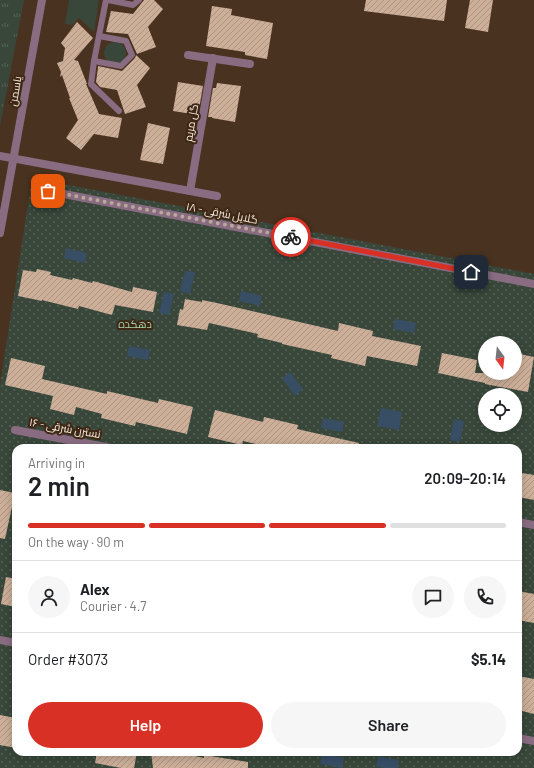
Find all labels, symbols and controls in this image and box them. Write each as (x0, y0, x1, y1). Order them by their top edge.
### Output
street label: یاسمن (5, 75, 25, 107)
street label: گل مریم (181, 103, 202, 143)
pin (31, 174, 65, 208)
icon: bag (37, 180, 59, 202)
street label: گلایل شرقی - ۱۸ (185, 199, 259, 227)
courier (271, 217, 311, 257)
icon: bike (280, 226, 302, 248)
pin (454, 255, 488, 289)
icon: home (460, 261, 482, 283)
park label: دهکده (118, 317, 152, 330)
north arrow (478, 336, 522, 380)
map controls (478, 336, 522, 432)
button: locate (478, 388, 522, 432)
street label: نسترن شرقی - ۱۶ (28, 415, 102, 441)
text: Arriving in (28, 455, 85, 471)
text: 20:09–20:14 (424, 469, 506, 487)
text: 2 min (28, 470, 90, 501)
text: On the way · 90 m (28, 534, 124, 550)
button: person (28, 576, 70, 618)
button: chat (412, 576, 454, 618)
button: phone (464, 576, 506, 618)
text: Alex (80, 580, 110, 598)
text: Courier · 4.7 (80, 598, 147, 614)
text: Order #3073 (28, 650, 108, 668)
text: $5.14 (471, 650, 506, 668)
button: Help (28, 702, 263, 748)
button: Share (271, 702, 506, 748)

